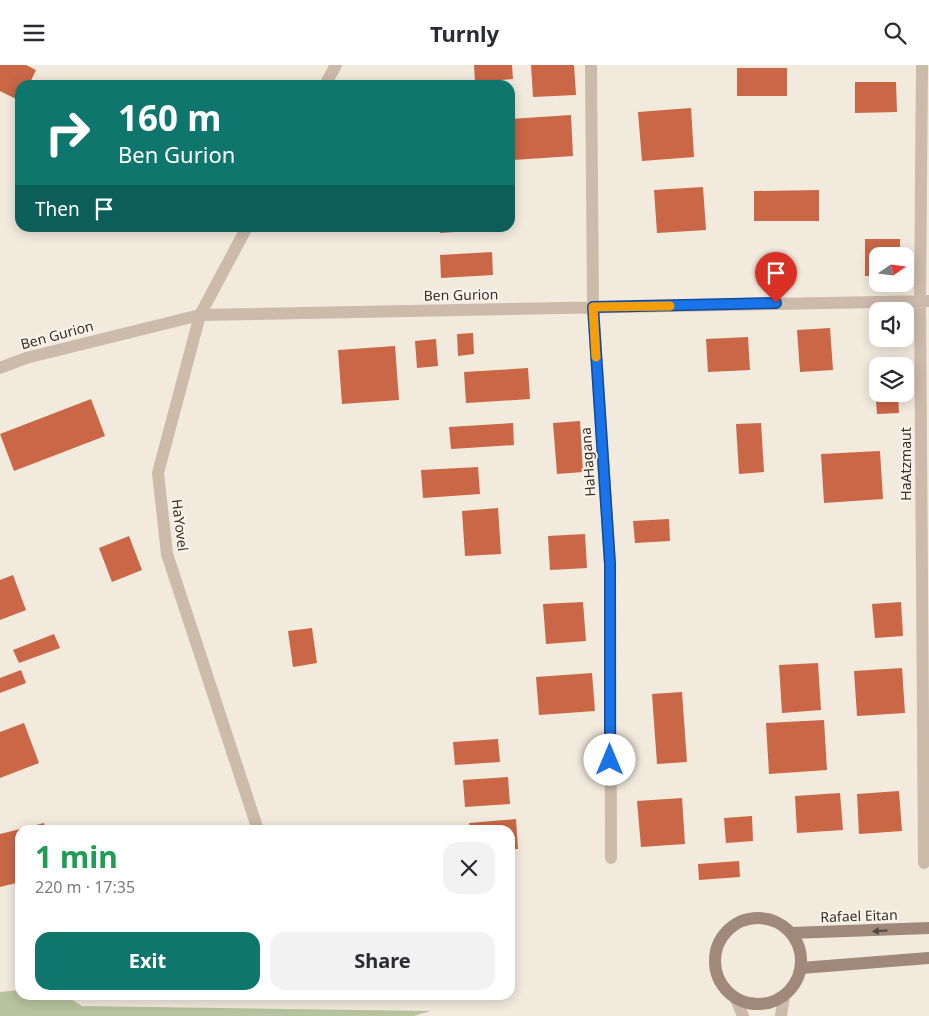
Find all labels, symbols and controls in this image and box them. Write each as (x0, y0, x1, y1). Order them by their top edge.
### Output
text: Turnly (430, 18, 499, 48)
icon: menu (20, 19, 48, 47)
icon: search (881, 19, 909, 47)
text: 160 m (118, 94, 221, 141)
icon: right (35, 100, 100, 165)
text: Ben Gurion (118, 139, 235, 169)
icon: arrive (90, 195, 118, 223)
text: Then (35, 196, 80, 222)
north arrow (869, 247, 914, 293)
map controls (869, 247, 914, 402)
pin (755, 252, 797, 303)
icon: arrive (762, 259, 790, 287)
street label: Ben Gurion (424, 284, 498, 305)
button: sound (869, 302, 914, 347)
street label: Ben Gurion (18, 316, 95, 353)
button: layers (869, 357, 914, 402)
street label: HaHagana (576, 427, 599, 497)
street label: HaAtzmaut (896, 427, 915, 501)
street label: HaYovel (168, 498, 193, 552)
position arrow (583, 733, 635, 785)
text: 1 min (35, 836, 118, 877)
button: close (443, 842, 495, 894)
text: 220 m · 17:35 (35, 876, 135, 898)
street label: Rafael Eitan (820, 905, 898, 926)
one-way arrow (872, 927, 888, 935)
button: Exit (35, 932, 260, 990)
button: Share (270, 932, 495, 990)

